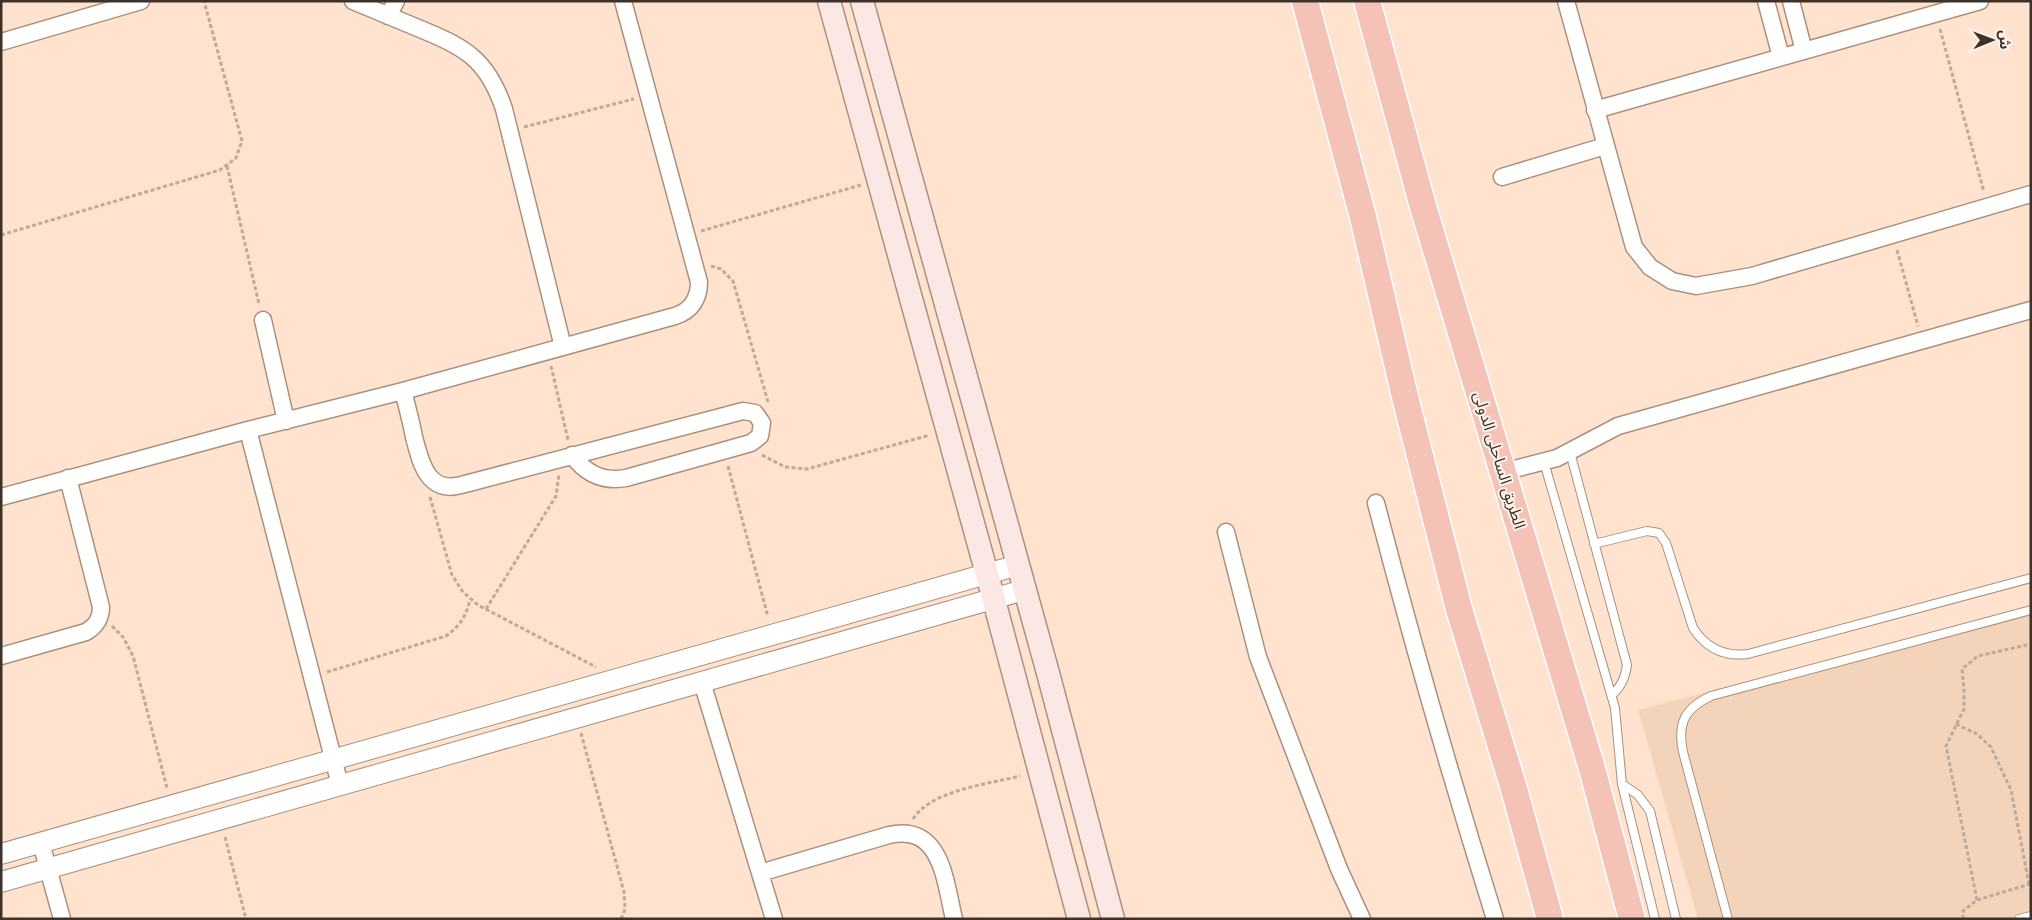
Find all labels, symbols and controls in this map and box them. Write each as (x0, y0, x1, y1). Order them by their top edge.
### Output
north arrow (1967, 15, 2017, 65)
text: ش (1997, 30, 2013, 50)
street label: الطريق الساحلى الدولى (1469, 389, 1529, 531)

